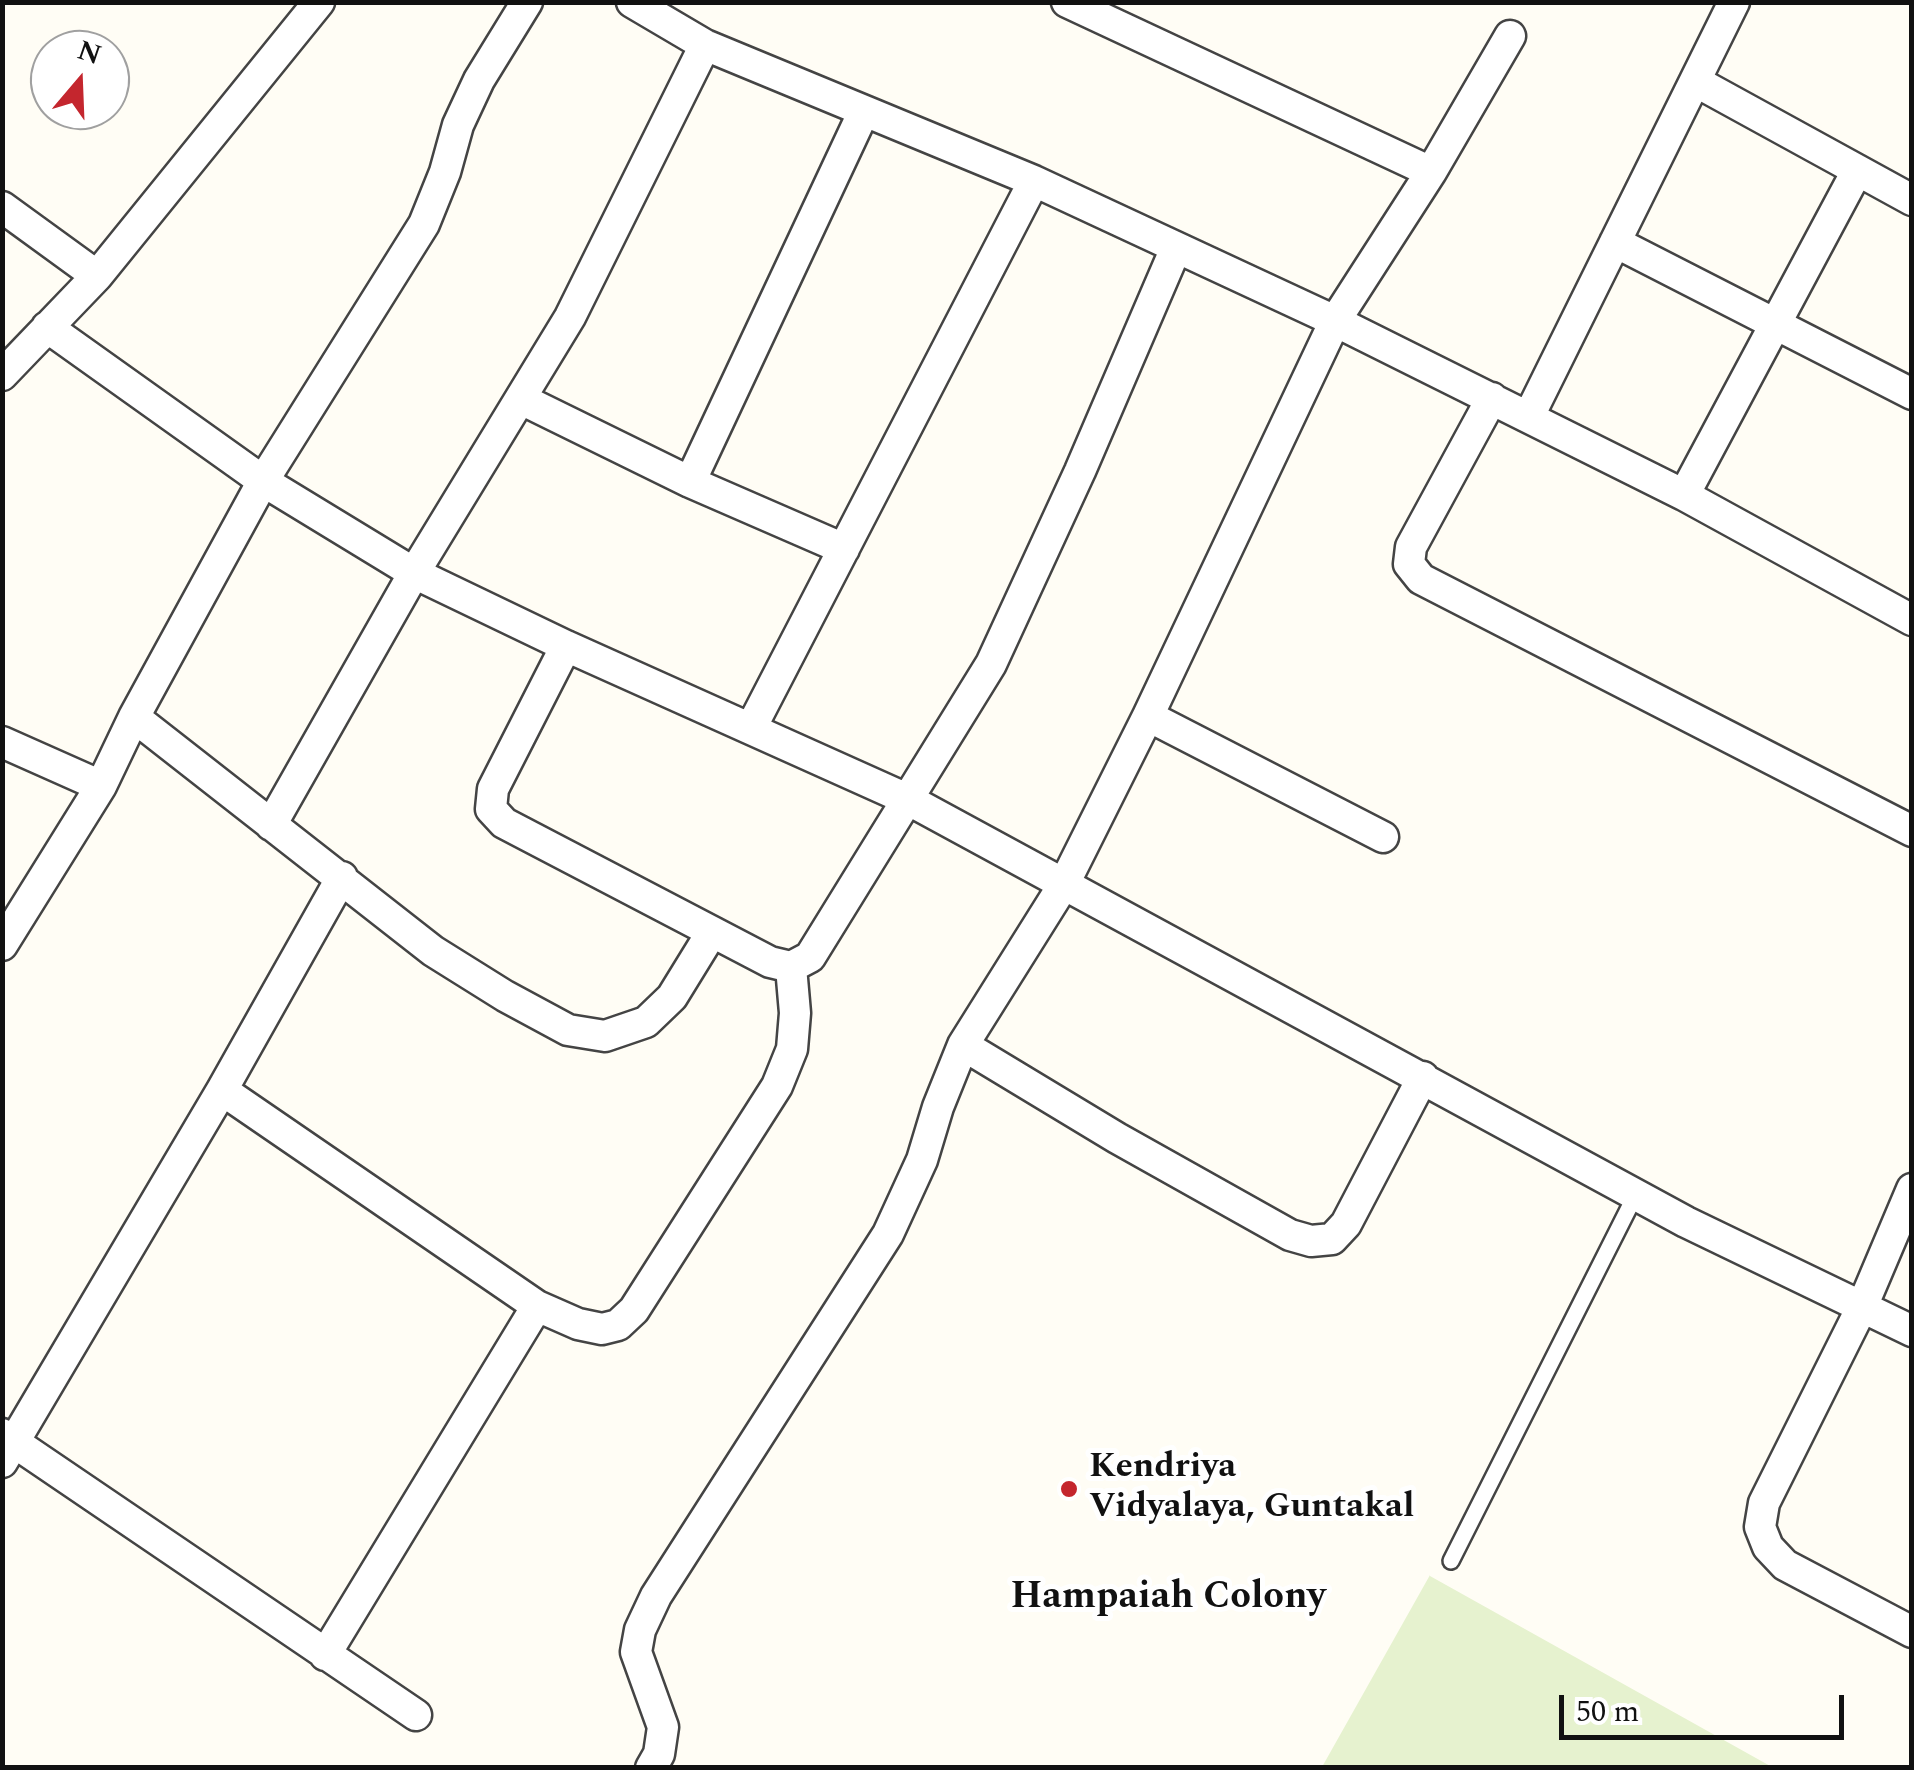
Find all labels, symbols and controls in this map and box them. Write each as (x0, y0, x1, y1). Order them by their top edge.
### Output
text: N (71, 29, 107, 77)
north arrow (30, 30, 130, 130)
place label: Kendriya Vidyalaya, Guntakal (1089, 1448, 1414, 1530)
marker: Kendriya Vidyalaya, Guntakal (1058, 1478, 1080, 1500)
district label: Hampaiah Colony (1010, 1577, 1326, 1623)
scale bar (1564, 1675, 1849, 1737)
text: 50 m (1576, 1689, 1639, 1735)

